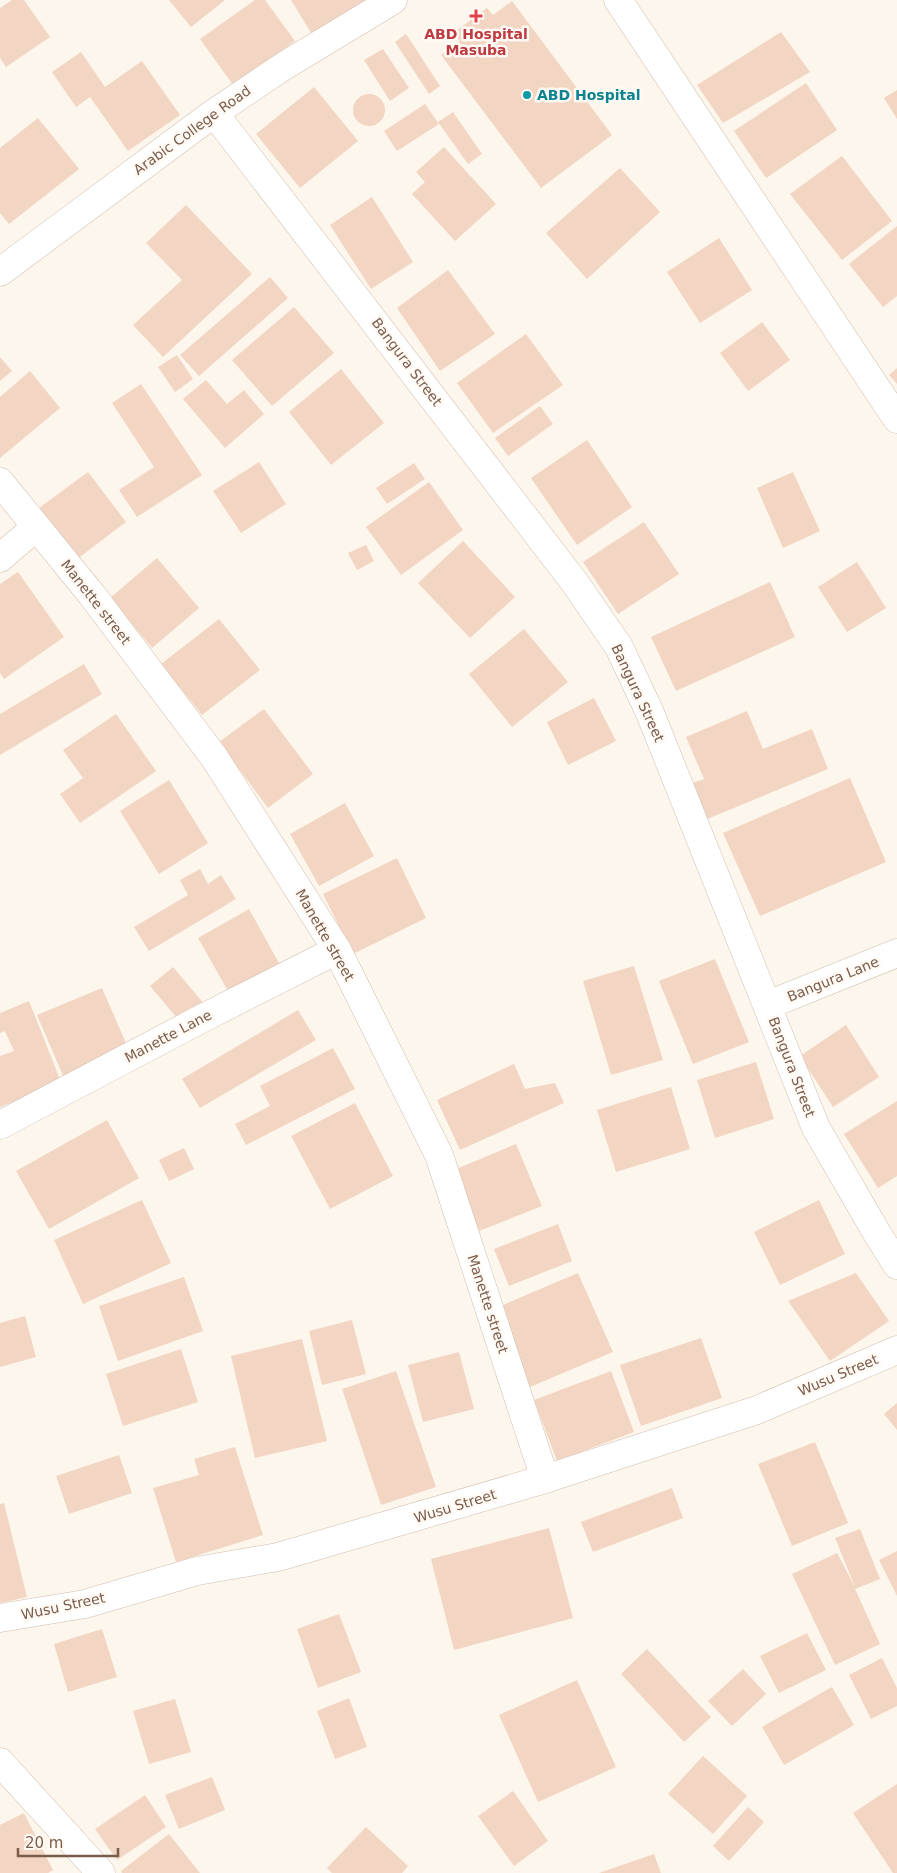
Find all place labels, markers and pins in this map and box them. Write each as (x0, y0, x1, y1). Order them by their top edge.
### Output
marker: ABD Hospital Masuba (469, 9, 483, 23)
place label: ABD Hospital Masuba (424, 26, 528, 58)
place label: ABD Hospital (537, 87, 640, 103)
marker: ABD Hospital (521, 89, 533, 101)

